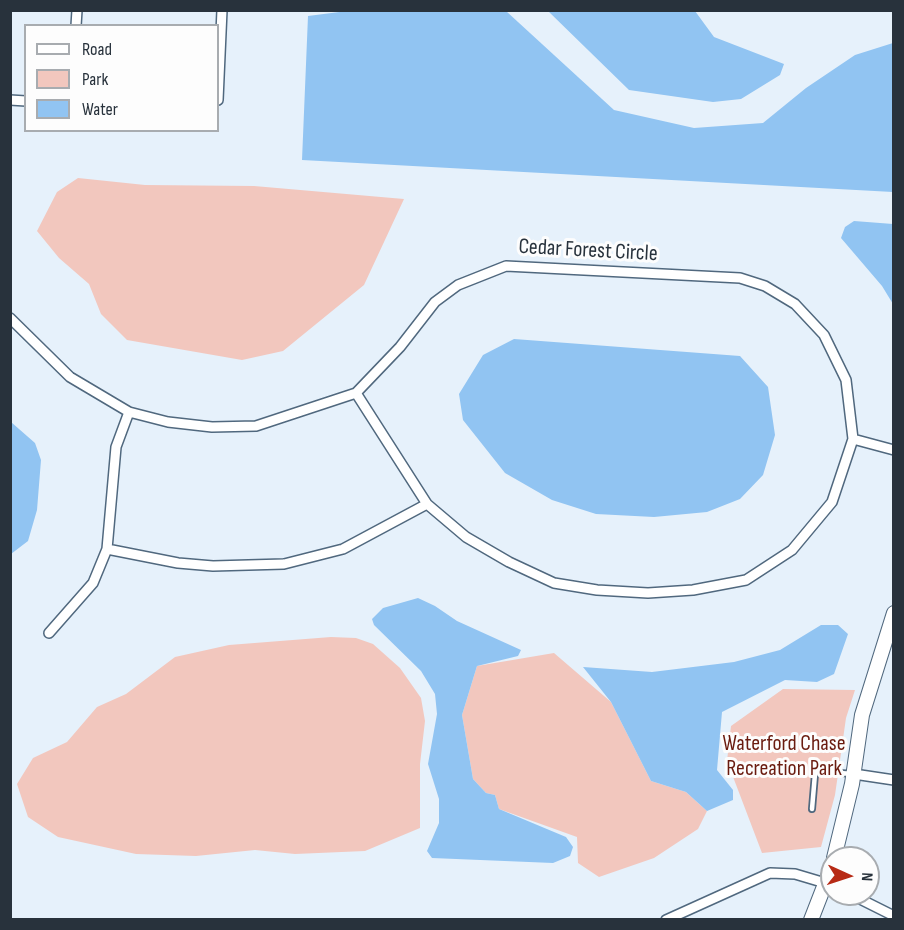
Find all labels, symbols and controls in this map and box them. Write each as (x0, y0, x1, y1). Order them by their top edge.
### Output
legend (24, 24, 219, 132)
text: Road (82, 39, 112, 60)
text: Park (82, 69, 108, 90)
text: Water (82, 99, 118, 120)
street label: Cedar Forest Circle (518, 234, 658, 268)
park label: Waterford Chase Recreation Park (722, 731, 846, 782)
north arrow (820, 846, 880, 906)
text: N (857, 872, 876, 882)

